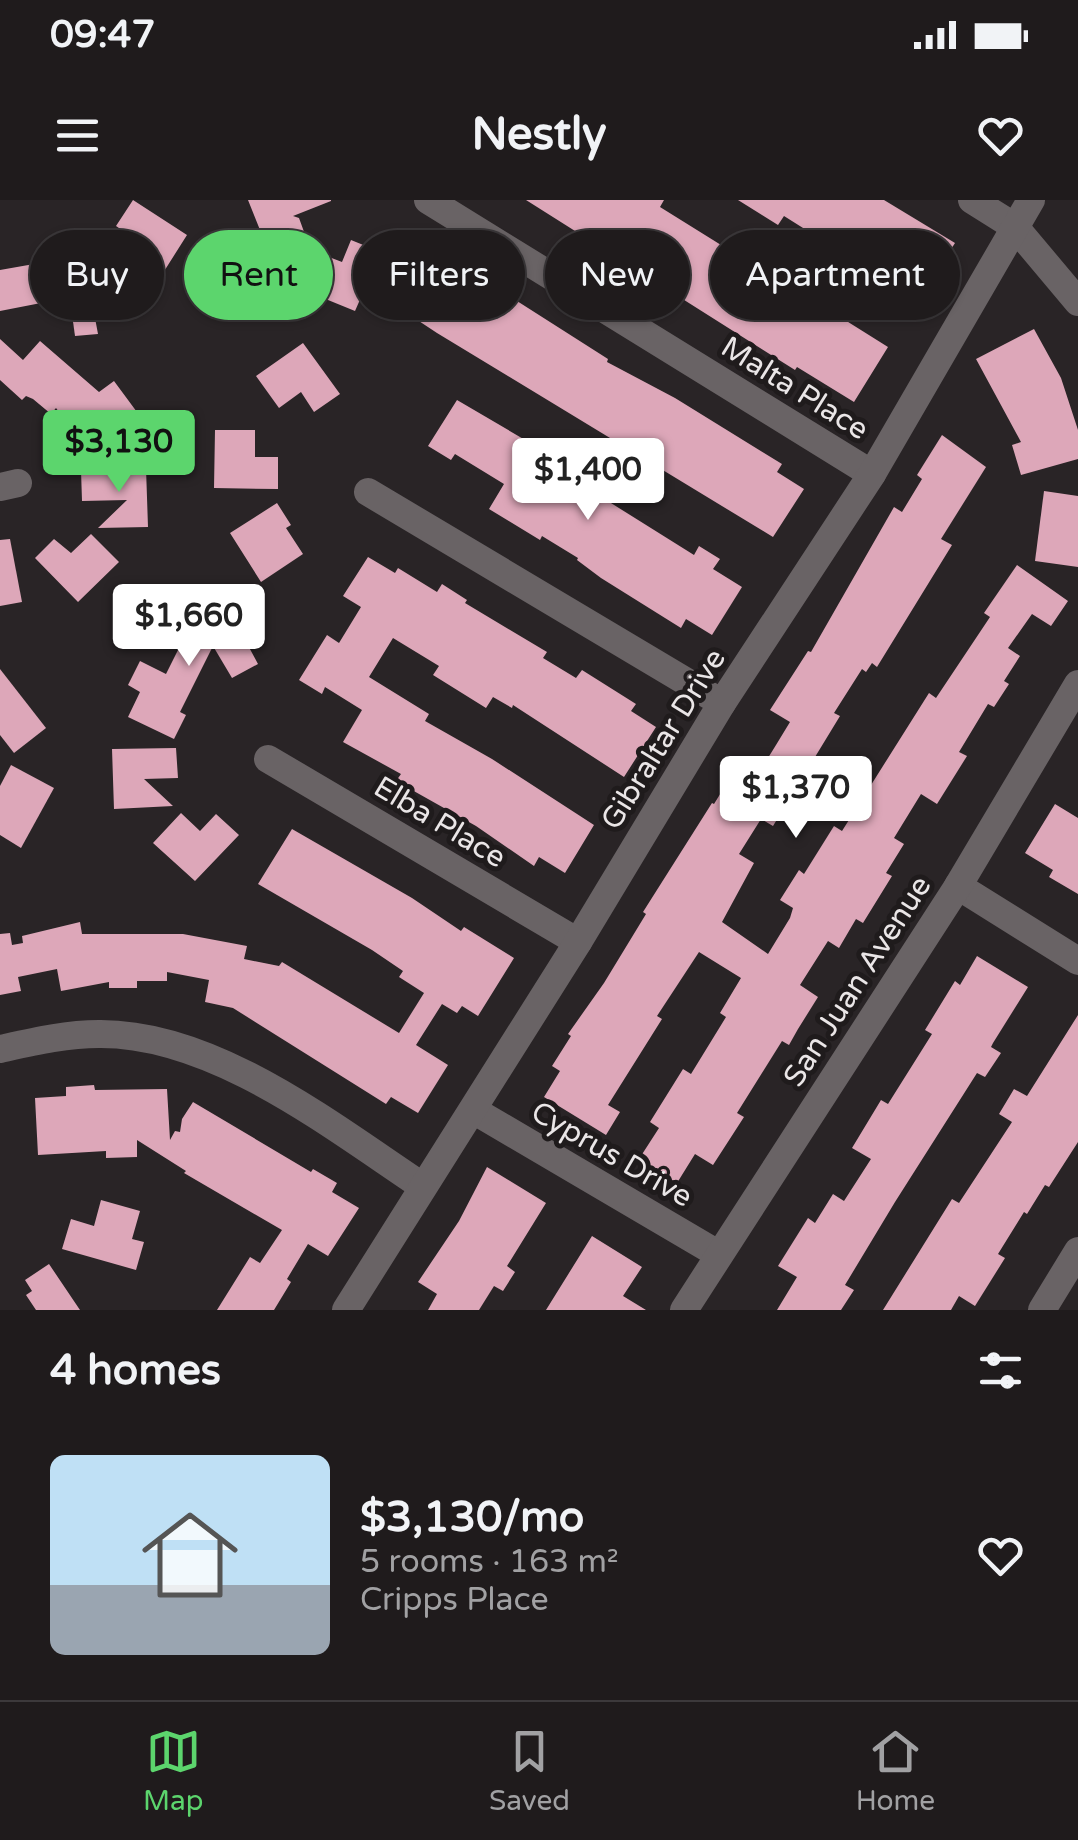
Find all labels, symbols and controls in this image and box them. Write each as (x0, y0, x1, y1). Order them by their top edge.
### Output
text: 09:47 (50, 12, 155, 58)
icon: menu (50, 108, 105, 163)
text: Nestly (472, 108, 606, 162)
icon: heart (973, 108, 1028, 163)
chip: Buy (30, 230, 164, 320)
chip: Rent (184, 230, 333, 320)
chip: Filters (353, 230, 525, 320)
chip: New (545, 230, 690, 320)
chip: Apartment (710, 230, 960, 320)
street label: Malta Place (714, 329, 875, 448)
pin: $3,130 (38, 410, 200, 495)
text: $3,130 (65, 423, 173, 461)
pin: $1,400 (507, 438, 669, 523)
text: $1,400 (534, 451, 642, 489)
pin: $1,660 (108, 584, 270, 669)
text: $1,660 (135, 597, 243, 635)
street label: Gibraltar Drive (593, 642, 734, 837)
pin: $1,370 (715, 756, 877, 841)
street label: Elba Place (367, 769, 512, 876)
text: $1,370 (742, 769, 850, 807)
street label: San Juan Avenue (775, 869, 939, 1094)
street label: Cyprus Drive (524, 1093, 699, 1216)
icon: filters (973, 1343, 1028, 1398)
text: 4 homes (50, 1345, 221, 1396)
text: $3,130/mo (360, 1492, 584, 1543)
icon: home (130, 1495, 250, 1615)
icon: heart (973, 1528, 1028, 1583)
text: 5 rooms · 163 m² (360, 1543, 619, 1581)
text: Cripps Place (360, 1581, 549, 1619)
tab: Map (143, 1724, 203, 1818)
tab: Saved (489, 1724, 570, 1818)
tab: Home (856, 1724, 935, 1818)

